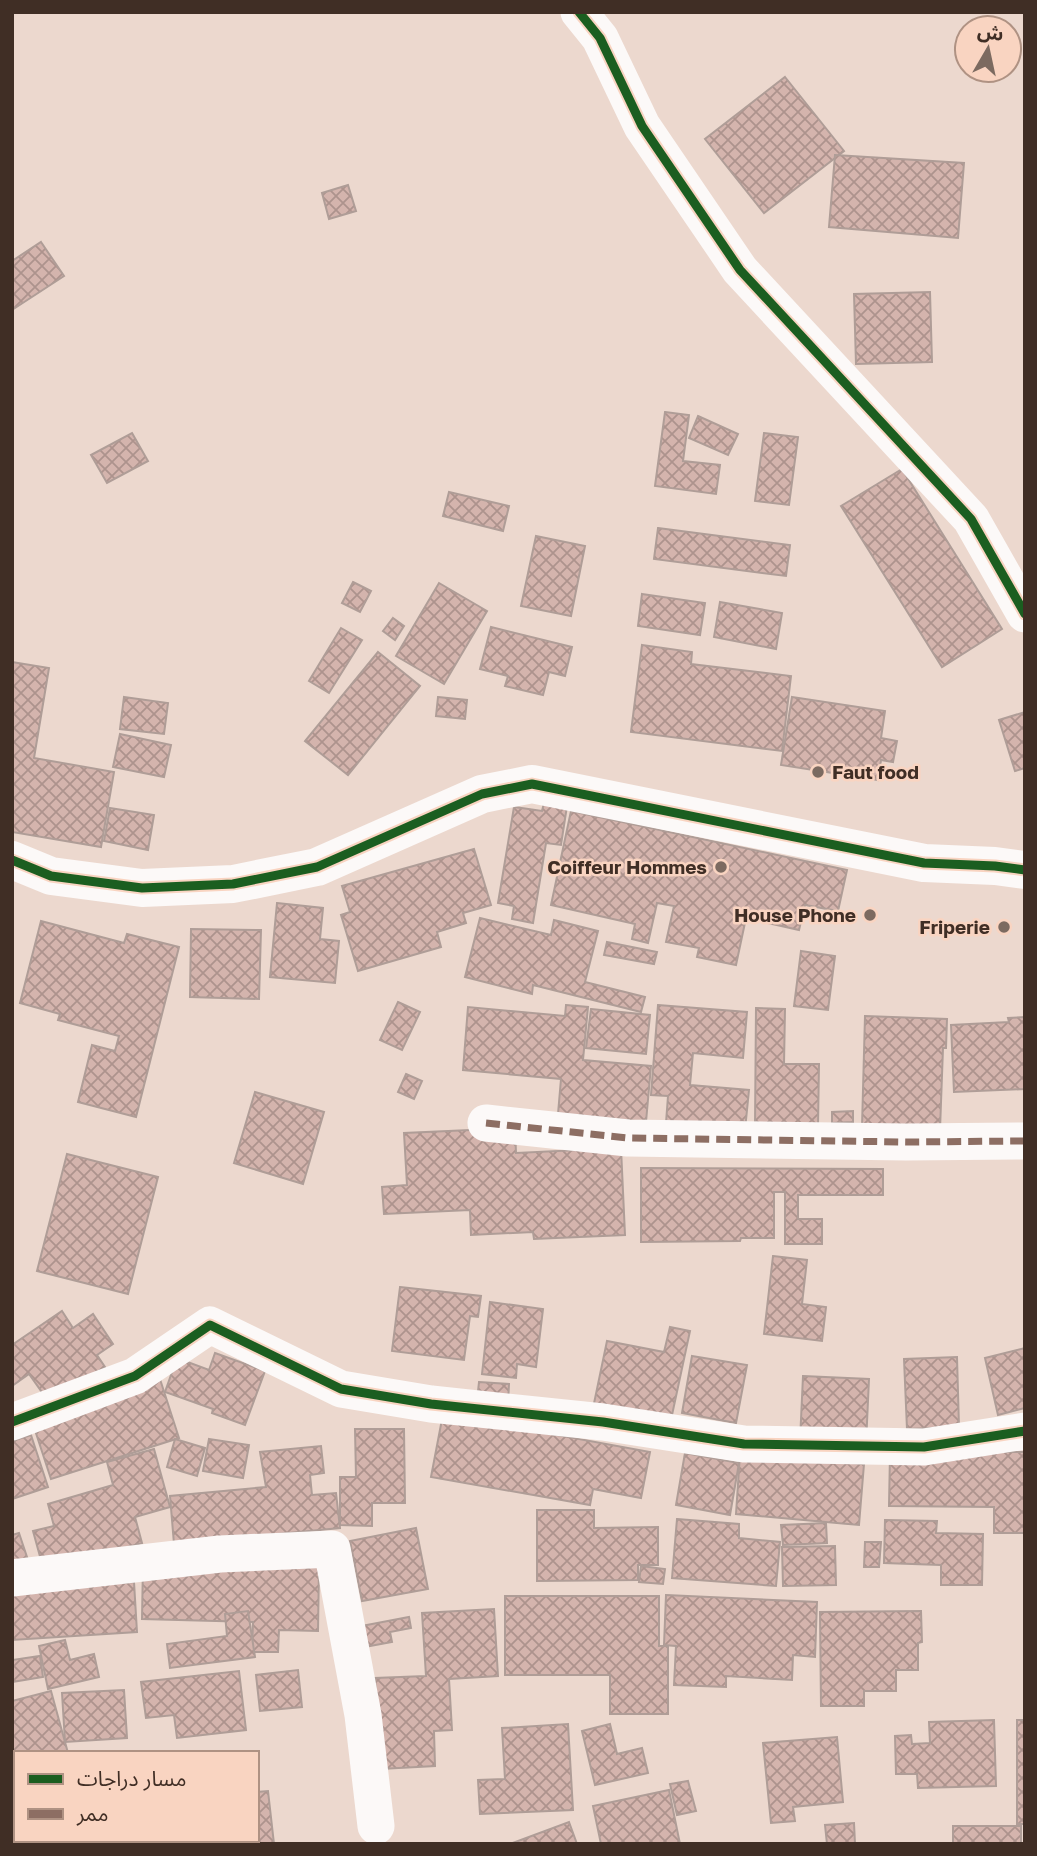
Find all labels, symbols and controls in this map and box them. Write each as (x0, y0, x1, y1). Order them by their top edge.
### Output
north arrow (953, 14, 1023, 84)
text: ش (976, 18, 1005, 45)
place label: Faut food (832, 760, 919, 783)
marker: Faut food (810, 764, 826, 780)
place label: Coiffeur Hommes (547, 855, 707, 878)
marker: Coiffeur Hommes (713, 859, 729, 875)
place label: House Phone (734, 903, 856, 926)
marker: House Phone (862, 907, 878, 923)
place label: Friperie (919, 915, 990, 938)
marker: Friperie (996, 919, 1012, 935)
legend (14, 1751, 259, 1842)
text: مسار دراجات (77, 1765, 186, 1791)
text: ممر (76, 1800, 108, 1826)

